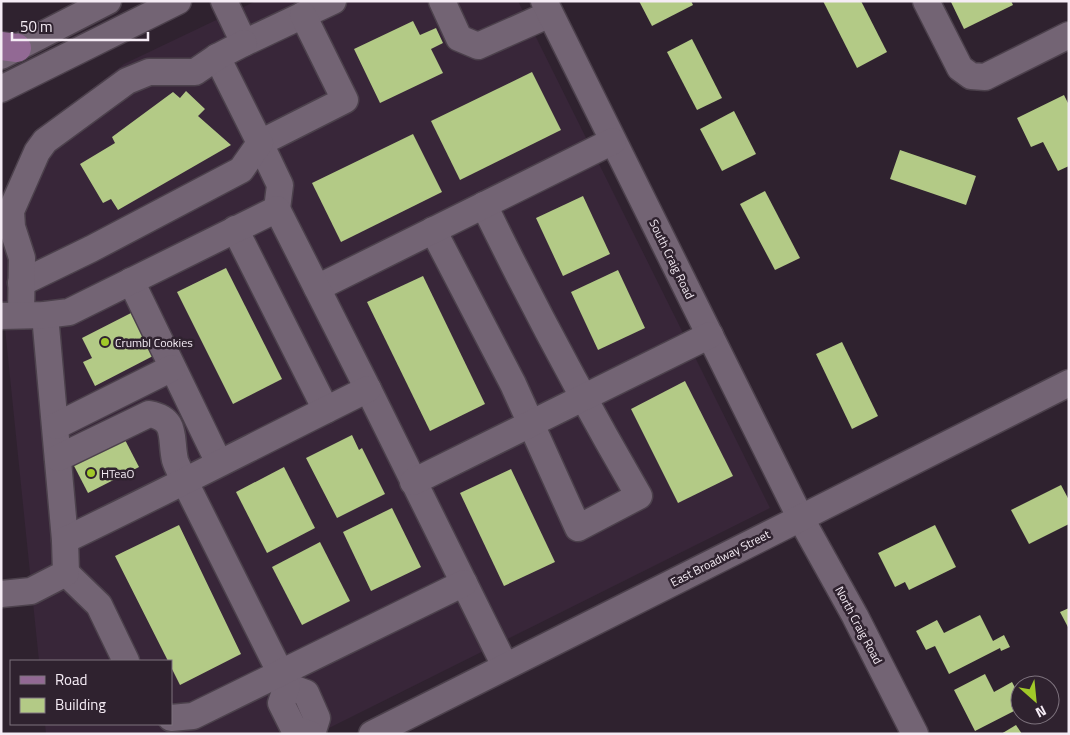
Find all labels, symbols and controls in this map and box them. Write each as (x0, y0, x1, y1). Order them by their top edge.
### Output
scale bar (12, 10, 149, 42)
text: 50 m (20, 15, 53, 38)
street label: South Craig Road (644, 216, 700, 302)
place label: Crumbl Cookies (115, 333, 193, 352)
marker: Crumbl Cookies (99, 336, 111, 348)
place label: HTeaO (101, 464, 134, 483)
marker: HTeaO (85, 467, 97, 479)
street label: East Broadway Street (667, 524, 774, 591)
street label: North Craig Road (830, 583, 888, 667)
legend (10, 660, 172, 725)
text: Road (55, 668, 87, 691)
north arrow (1010, 675, 1060, 725)
text: Building (55, 693, 106, 716)
text: N (1032, 700, 1050, 724)

